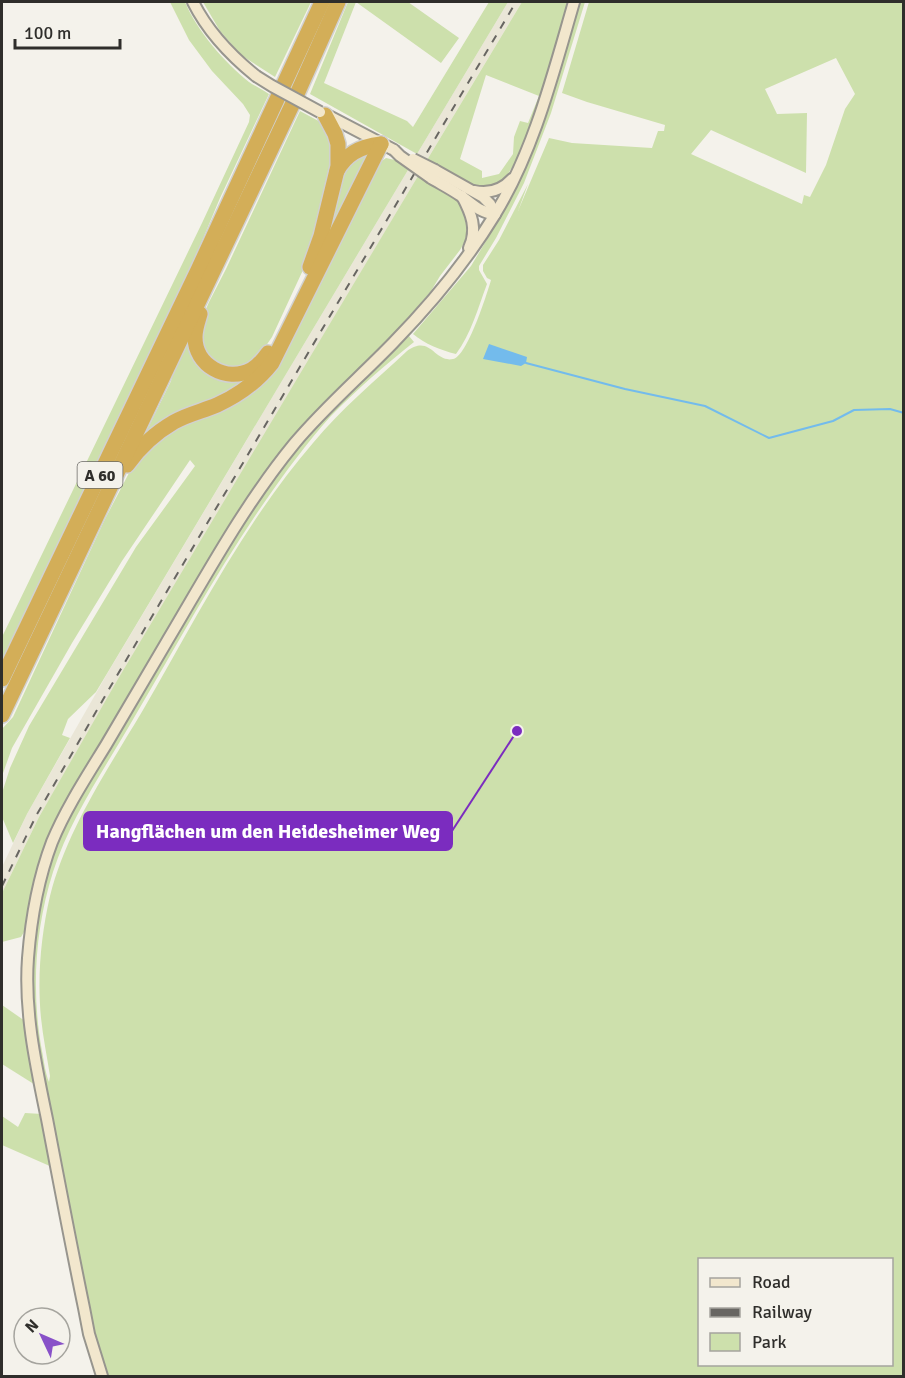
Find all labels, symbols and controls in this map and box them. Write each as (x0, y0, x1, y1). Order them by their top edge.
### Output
scale bar (15, 12, 120, 50)
text: 100 m (24, 22, 71, 44)
road number: A 60 (78, 462, 122, 488)
callout: Hangflächen um den Heidesheimer Weg (84, 812, 452, 850)
text: Hangflächen um den Heidesheimer Weg (96, 819, 440, 844)
legend (698, 1258, 893, 1366)
text: Road (752, 1271, 791, 1293)
text: Railway (752, 1301, 813, 1323)
north arrow (12, 1306, 72, 1366)
text: N (21, 1315, 43, 1337)
text: Park (752, 1331, 787, 1353)

